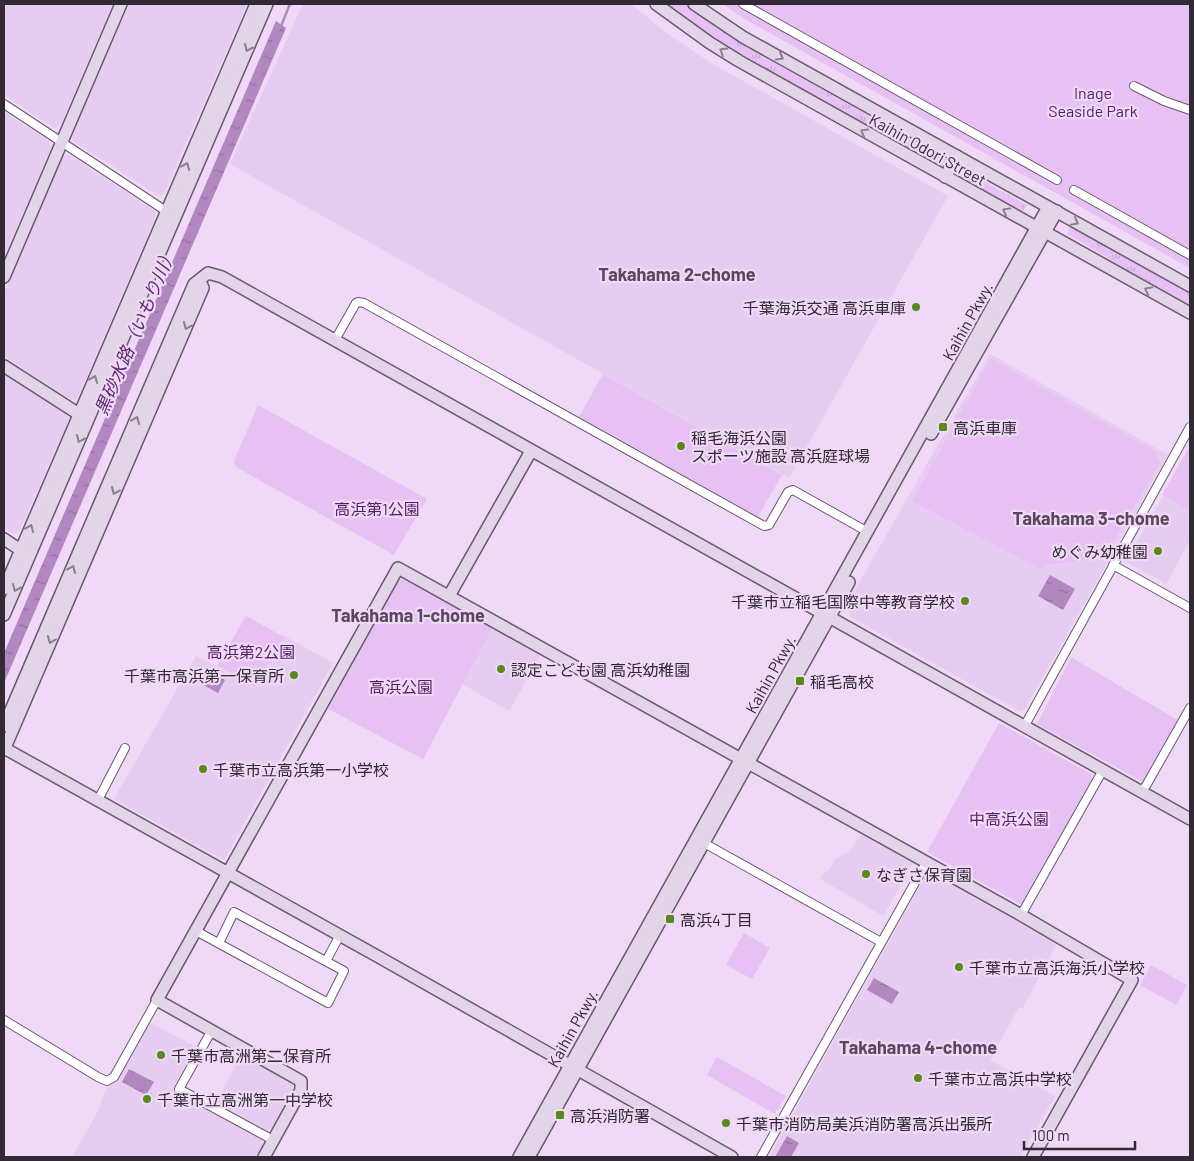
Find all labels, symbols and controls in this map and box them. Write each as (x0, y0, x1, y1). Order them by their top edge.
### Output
one-way arrow (243, 43, 254, 52)
one-way arrow (719, 47, 728, 57)
one-way arrow (775, 51, 784, 61)
park label: Inage Seaside Park (1048, 83, 1138, 120)
street label: Kaihin Odori Street (866, 109, 990, 189)
one-way arrow (860, 128, 869, 138)
one-way arrow (181, 162, 191, 170)
one-way arrow (1002, 207, 1011, 217)
one-way arrow (1070, 215, 1079, 225)
water label: 黒砂水路（いもり川） (90, 244, 180, 418)
district label: Takahama 2-chome (598, 263, 756, 285)
street label: Kaihin Pkwy. (938, 278, 996, 364)
one-way arrow (1144, 286, 1153, 296)
place label: 千葉海浜交通 高浜車庫 (743, 298, 906, 317)
marker: 千葉海浜交通 高浜車庫 (910, 301, 922, 313)
one-way arrow (182, 321, 192, 329)
one-way arrow (88, 375, 99, 384)
one-way arrow (129, 416, 140, 425)
place label: 高浜車庫 (953, 418, 1017, 437)
marker: 高浜車庫 (937, 421, 949, 433)
place label: 稲毛海浜公園 スポーツ施設 高浜庭球場 (691, 428, 870, 465)
one-way arrow (76, 434, 87, 443)
marker: 稲毛海浜公園 スポーツ施設 高浜庭球場 (675, 440, 687, 452)
one-way arrow (111, 486, 122, 495)
park label: 高浜第1公園 (334, 499, 420, 518)
district label: Takahama 3-chome (1013, 507, 1170, 529)
one-way arrow (24, 524, 35, 533)
place label: めぐみ幼稚園 (1052, 542, 1148, 561)
marker: めぐみ幼稚園 (1152, 545, 1164, 557)
one-way arrow (65, 565, 76, 574)
one-way arrow (11, 583, 22, 592)
place label: 千葉市立稲毛国際中等教育学校 (731, 592, 955, 611)
marker: 千葉市立稲毛国際中等教育学校 (959, 595, 971, 607)
district label: Takahama 1-chome (331, 604, 485, 626)
street label: Kaihin Pkwy. (741, 631, 799, 717)
one-way arrow (47, 635, 58, 644)
park label: 高浜第2公園 (207, 642, 295, 661)
place label: 認定こども園 高浜幼稚園 (511, 660, 690, 679)
marker: 認定こども園 高浜幼稚園 (495, 663, 507, 675)
place label: 千葉市高浜第一保育所 (124, 666, 284, 685)
marker: 千葉市高浜第一保育所 (288, 669, 300, 681)
place label: 稲毛高校 (810, 672, 874, 691)
marker: 稲毛高校 (794, 675, 806, 687)
park label: 高浜公園 (369, 677, 433, 696)
place label: 千葉市立高浜第一小学校 (213, 760, 389, 779)
marker: 千葉市立高浜第一小学校 (197, 763, 209, 775)
park label: 中高浜公園 (969, 809, 1049, 828)
place label: なぎさ保育園 (876, 865, 972, 884)
marker: なぎさ保育園 (860, 868, 872, 880)
place label: 高浜4丁目 (680, 910, 753, 929)
marker: 高浜4丁目 (664, 913, 676, 925)
place label: 千葉市立高浜海浜小学校 (969, 958, 1145, 977)
marker: 千葉市立高浜海浜小学校 (953, 961, 965, 973)
street label: Kaihin Pkwy. (543, 985, 601, 1071)
district label: Takahama 4-chome (839, 1036, 997, 1058)
place label: 千葉市高洲第二保育所 (171, 1046, 331, 1065)
marker: 千葉市高洲第二保育所 (155, 1049, 167, 1061)
place label: 千葉市立高浜中学校 (928, 1069, 1072, 1088)
marker: 千葉市立高浜中学校 (912, 1072, 924, 1084)
place label: 千葉市立高洲第一中学校 (157, 1090, 333, 1109)
marker: 千葉市立高洲第一中学校 (141, 1093, 153, 1105)
place label: 高浜消防署 (570, 1106, 650, 1125)
marker: 高浜消防署 (554, 1109, 566, 1121)
place label: 千葉市消防局美浜消防署高浜出張所 (736, 1114, 992, 1133)
marker: 千葉市消防局美浜消防署高浜出張所 (720, 1117, 732, 1129)
scale bar (1024, 1118, 1135, 1150)
text: 100 m (1032, 1126, 1070, 1144)

